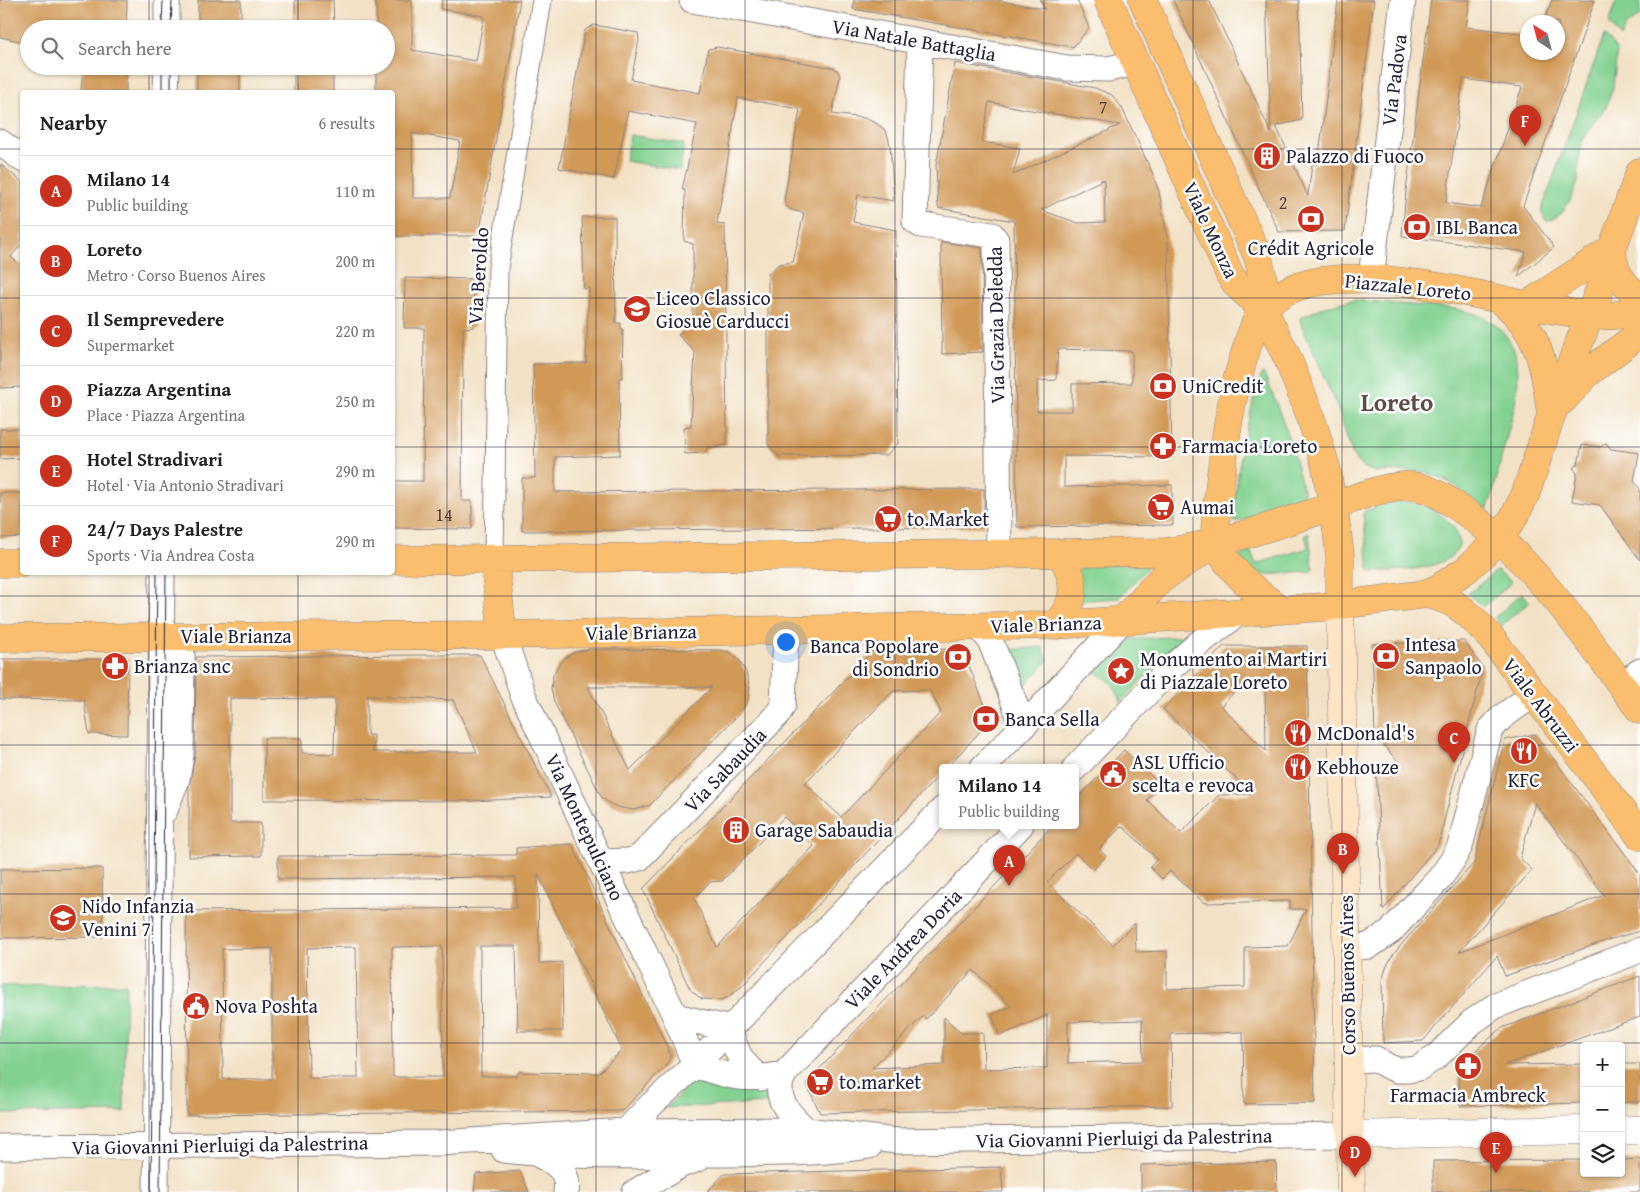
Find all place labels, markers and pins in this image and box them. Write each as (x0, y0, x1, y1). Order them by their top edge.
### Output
pin: F (1509, 105, 1541, 146)
building icon: Palazzo di Fuoco (1252, 141, 1282, 171)
place label: Palazzo di Fuoco (1286, 141, 1424, 170)
bank icon: Crédit Agricole (1296, 204, 1326, 234)
bank icon: IBL Banca (1402, 212, 1432, 242)
place label: IBL Banca (1436, 212, 1519, 241)
place label: Crédit Agricole (1248, 233, 1374, 262)
place label: Liceo Classico Giosuè Carducci (656, 283, 790, 335)
school or university icon: Liceo Classico Giosuè Carducci (622, 294, 652, 324)
bank icon: UniCredit (1148, 371, 1178, 401)
place label: UniCredit (1182, 371, 1264, 400)
pharmacy icon: Farmacia Loreto (1148, 431, 1178, 461)
place label: Farmacia Loreto (1182, 431, 1317, 460)
supermarket icon: Aumai (1146, 492, 1176, 522)
place label: Aumai (1180, 492, 1235, 521)
supermarket icon: to.Market (873, 504, 903, 534)
place label: to.Market (907, 504, 989, 533)
place label: Intesa Sanpaolo (1405, 629, 1482, 681)
place label: Banca Popolare di Sondrio (810, 631, 939, 683)
bank icon: Intesa Sanpaolo (1371, 641, 1401, 671)
bank icon: Banca Popolare di Sondrio (943, 642, 973, 672)
place label: Monumento ai Martiri di Piazzale Loreto (1140, 644, 1328, 696)
pharmacy icon: Brianza snc (100, 651, 130, 681)
place label: Brianza snc (134, 651, 231, 680)
place icon: Monumento ai Martiri di Piazzale Loreto (1106, 656, 1136, 686)
bank icon: Banca Sella (971, 704, 1001, 734)
place label: Banca Sella (1005, 704, 1100, 733)
restaurant icon: McDonald's (1283, 718, 1313, 748)
place label: McDonald's (1317, 718, 1415, 747)
pin: C (1438, 722, 1470, 763)
restaurant icon: KFC (1509, 736, 1539, 766)
place label: ASL Ufficio scelta e revoca (1132, 747, 1254, 799)
restaurant icon: Kebhouze (1283, 752, 1313, 782)
place label: Kebhouze (1317, 752, 1399, 781)
public building icon: ASL Ufficio scelta e revoca (1098, 759, 1128, 789)
place label: KFC (1508, 765, 1540, 794)
building icon: Garage Sabaudia (721, 815, 751, 845)
place label: Garage Sabaudia (755, 815, 894, 844)
pin: B (1327, 833, 1359, 874)
pin: A (993, 845, 1025, 886)
place label: Nido Infanzia Venini 7 (82, 891, 195, 943)
school or university icon: Nido Infanzia Venini 7 (48, 903, 78, 933)
public building icon: Nova Poshta (181, 991, 211, 1021)
place label: Nova Poshta (215, 991, 318, 1020)
pharmacy icon: Farmacia Ambreck (1453, 1051, 1483, 1081)
supermarket icon: to.market (805, 1067, 835, 1097)
place label: to.market (839, 1067, 921, 1096)
place label: Farmacia Ambreck (1390, 1080, 1547, 1109)
pin: E (1480, 1132, 1512, 1173)
pin: D (1339, 1136, 1371, 1177)

